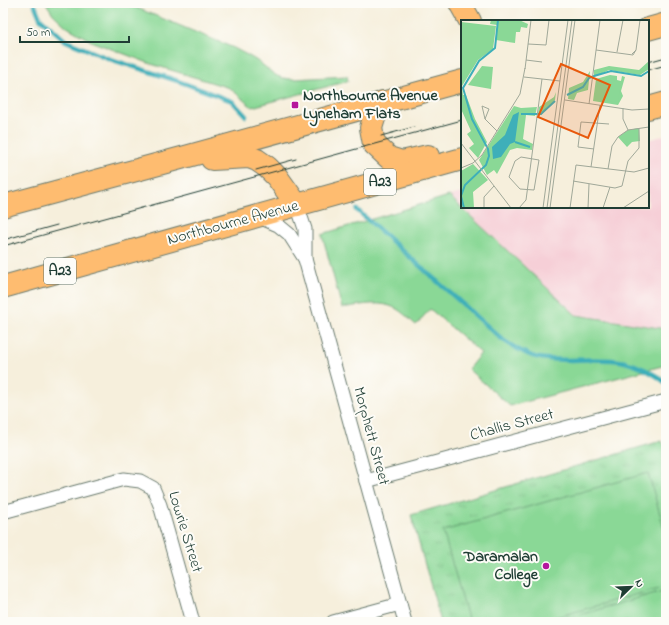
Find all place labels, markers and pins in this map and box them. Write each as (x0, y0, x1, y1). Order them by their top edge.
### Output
place label: Northbourne Avenue Lyneham Flats (303, 84, 439, 127)
marker: Northbourne Avenue Lyneham Flats (290, 100, 300, 110)
place label: Daramalan College (463, 545, 539, 588)
marker: Daramalan College (541, 561, 551, 571)

